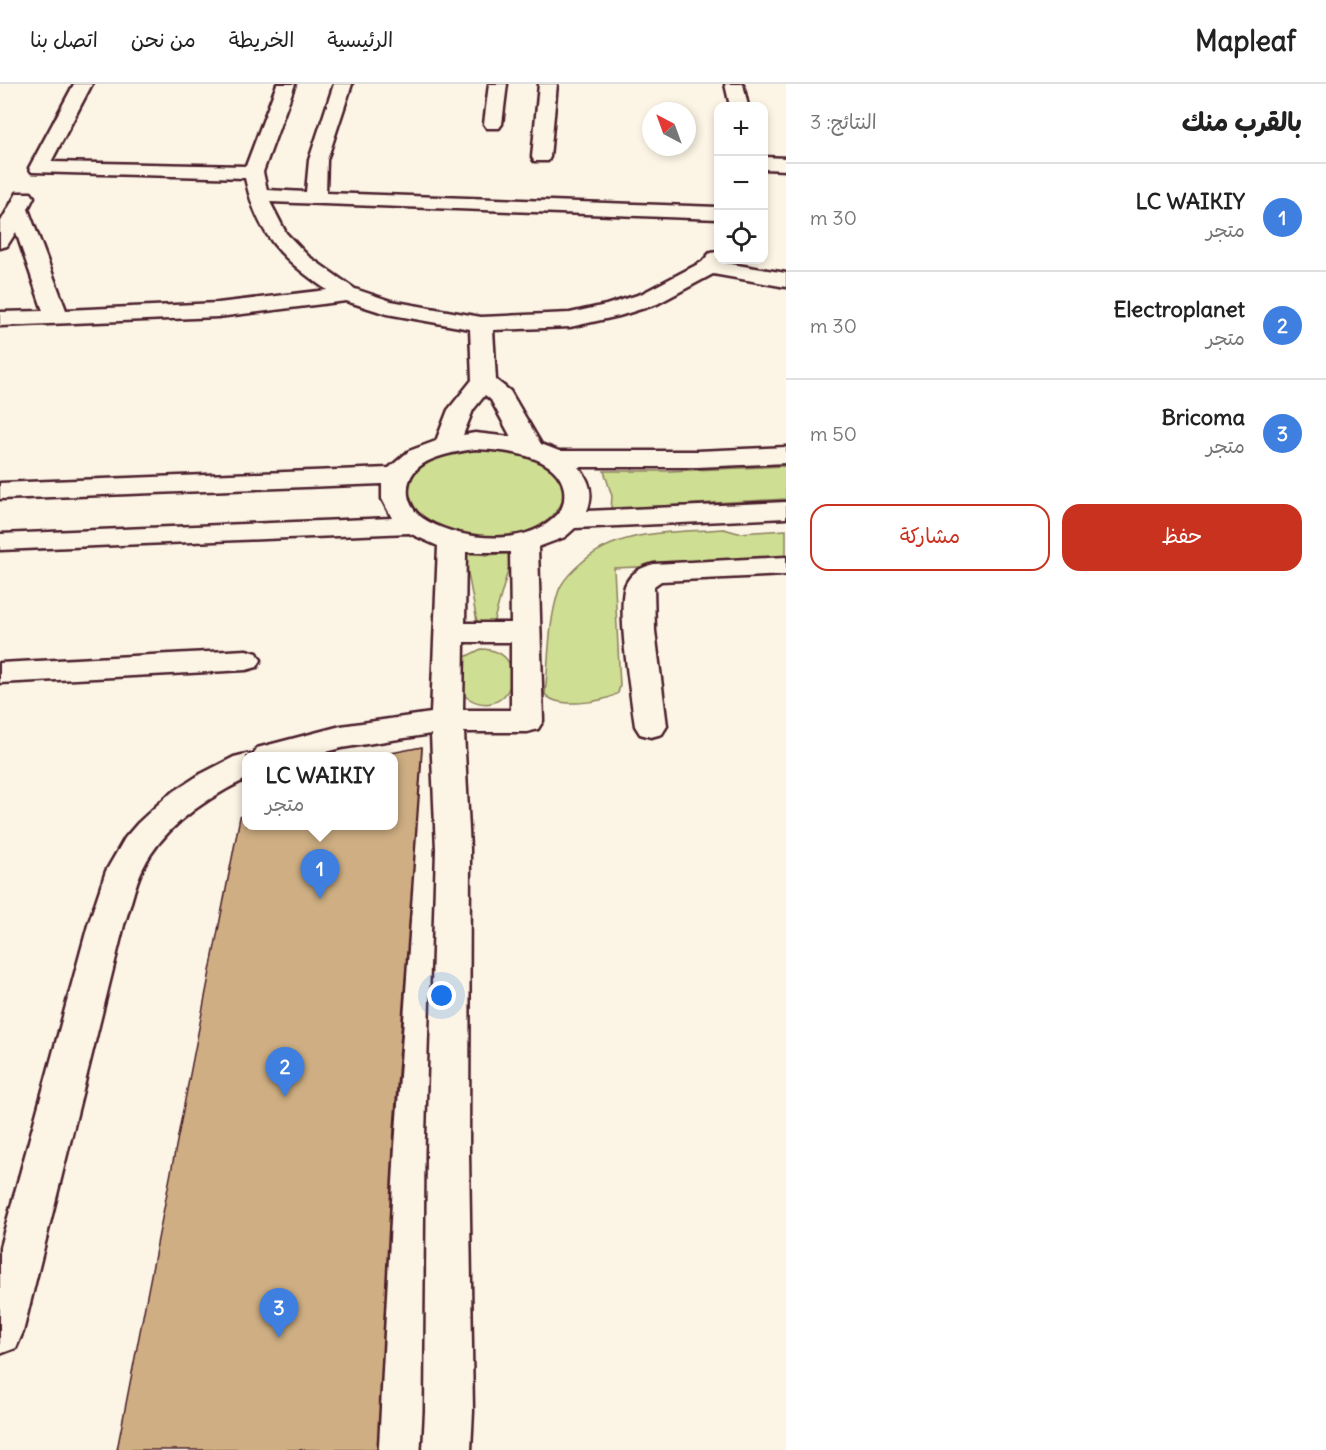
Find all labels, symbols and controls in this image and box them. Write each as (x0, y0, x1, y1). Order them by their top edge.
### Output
text: Mapleaf (1195, 23, 1296, 59)
text: اتصل بنا (30, 26, 98, 53)
text: من نحن (131, 26, 196, 53)
text: الخريطة (229, 26, 294, 53)
text: الرئيسية (327, 26, 393, 53)
north arrow (642, 102, 696, 156)
map controls (714, 102, 768, 264)
button: + (714, 102, 768, 156)
text: بالقرب منك (1182, 105, 1302, 138)
text: النتائج: 3 (810, 109, 877, 134)
button: − (714, 156, 768, 210)
text: LC WAIKIY (1136, 187, 1245, 215)
text: 30 m (810, 205, 857, 230)
text: 1 (1279, 205, 1286, 230)
button: locate (714, 210, 768, 264)
text: متجر (1206, 217, 1245, 242)
text: Electroplanet (1113, 295, 1245, 323)
text: 30 m (810, 313, 857, 338)
text: 2 (1277, 313, 1288, 338)
text: متجر (1206, 325, 1245, 350)
text: Bricoma (1161, 403, 1245, 431)
text: 50 m (810, 421, 857, 446)
text: 3 (1277, 421, 1288, 446)
text: متجر (1206, 433, 1245, 458)
button: مشاركة (810, 504, 1050, 571)
button: حفظ (1062, 504, 1302, 571)
popup (242, 752, 398, 830)
text: LC WAIKIY (265, 761, 375, 789)
text: متجر (265, 791, 304, 816)
pin: 1 (300, 850, 340, 899)
your location (427, 981, 456, 1010)
pin: 2 (266, 1048, 304, 1097)
pin: 3 (260, 1288, 298, 1338)

